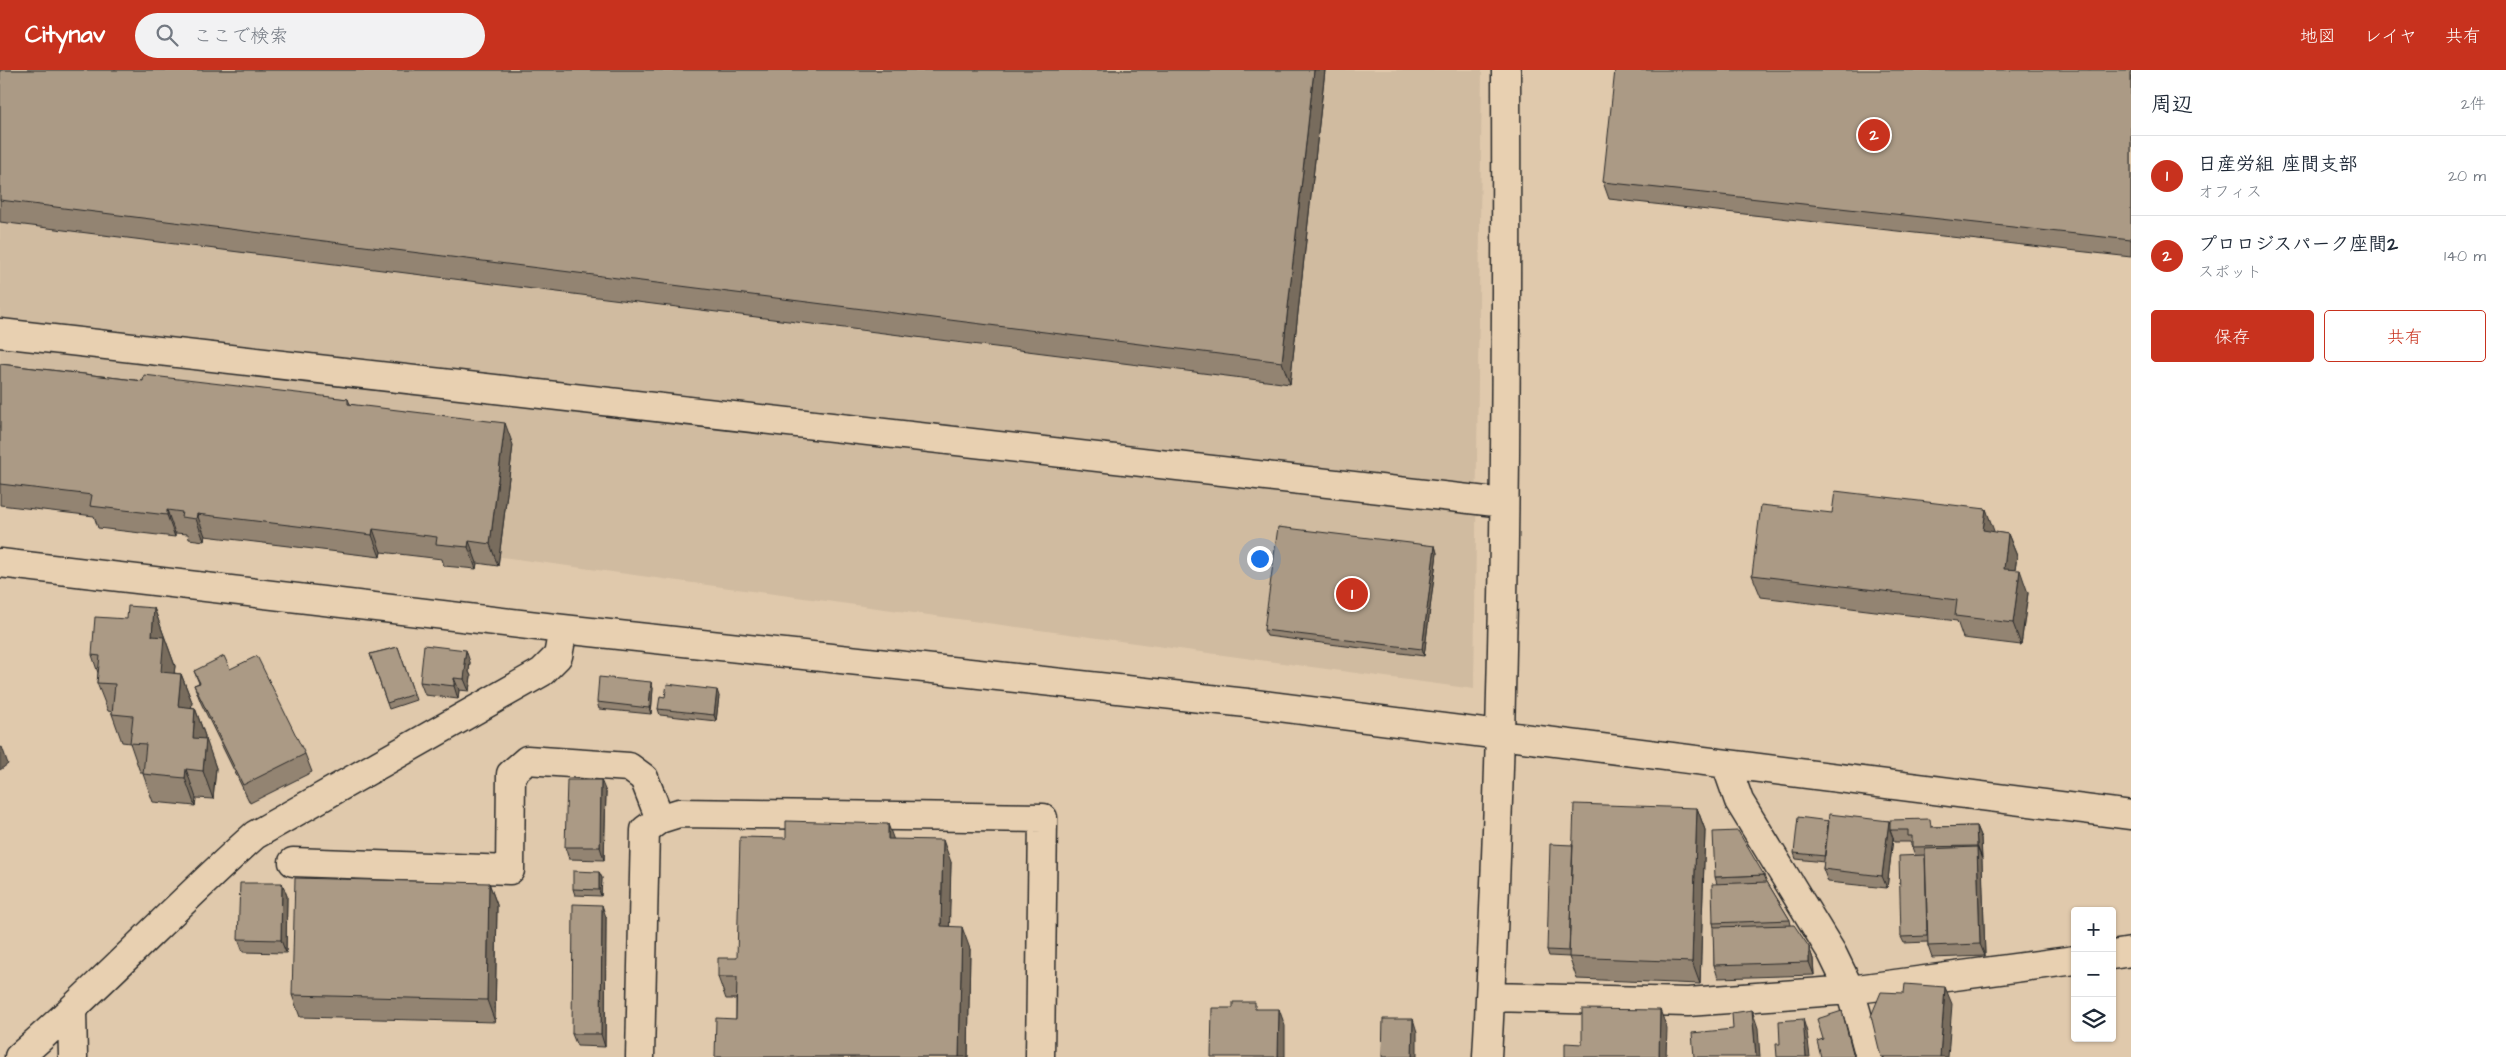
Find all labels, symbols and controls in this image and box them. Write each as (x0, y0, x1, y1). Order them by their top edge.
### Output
search box (135, 13, 485, 58)
text: Citynav (25, 18, 105, 52)
icon: search (153, 21, 181, 49)
text: ここで検索 (193, 23, 288, 50)
text: 地図 (2300, 24, 2336, 49)
text: レイヤ (2364, 24, 2417, 49)
text: 共有 (2445, 24, 2481, 49)
text: 周辺 (2151, 90, 2193, 119)
text: 2件 (2461, 93, 2486, 115)
pin: 2 (1858, 116, 1890, 154)
text: 日産労組 座間支部 (2198, 151, 2358, 178)
text: 1 (2166, 165, 2168, 187)
text: 20 m (2448, 165, 2486, 187)
text: オフィス (2198, 181, 2262, 203)
text: プロロジスパーク座間2 (2198, 231, 2398, 258)
text: 2 (2162, 245, 2172, 267)
text: 140 m (2444, 245, 2486, 267)
text: スポット (2198, 261, 2262, 283)
button: 保存 (2151, 310, 2314, 362)
button: 共有 (2324, 310, 2486, 362)
your location (1247, 546, 1273, 572)
pin: 1 (1336, 575, 1368, 613)
map controls (2071, 907, 2116, 1042)
button: + (2071, 907, 2116, 952)
button: − (2071, 952, 2116, 997)
button: layers (2071, 997, 2116, 1042)

